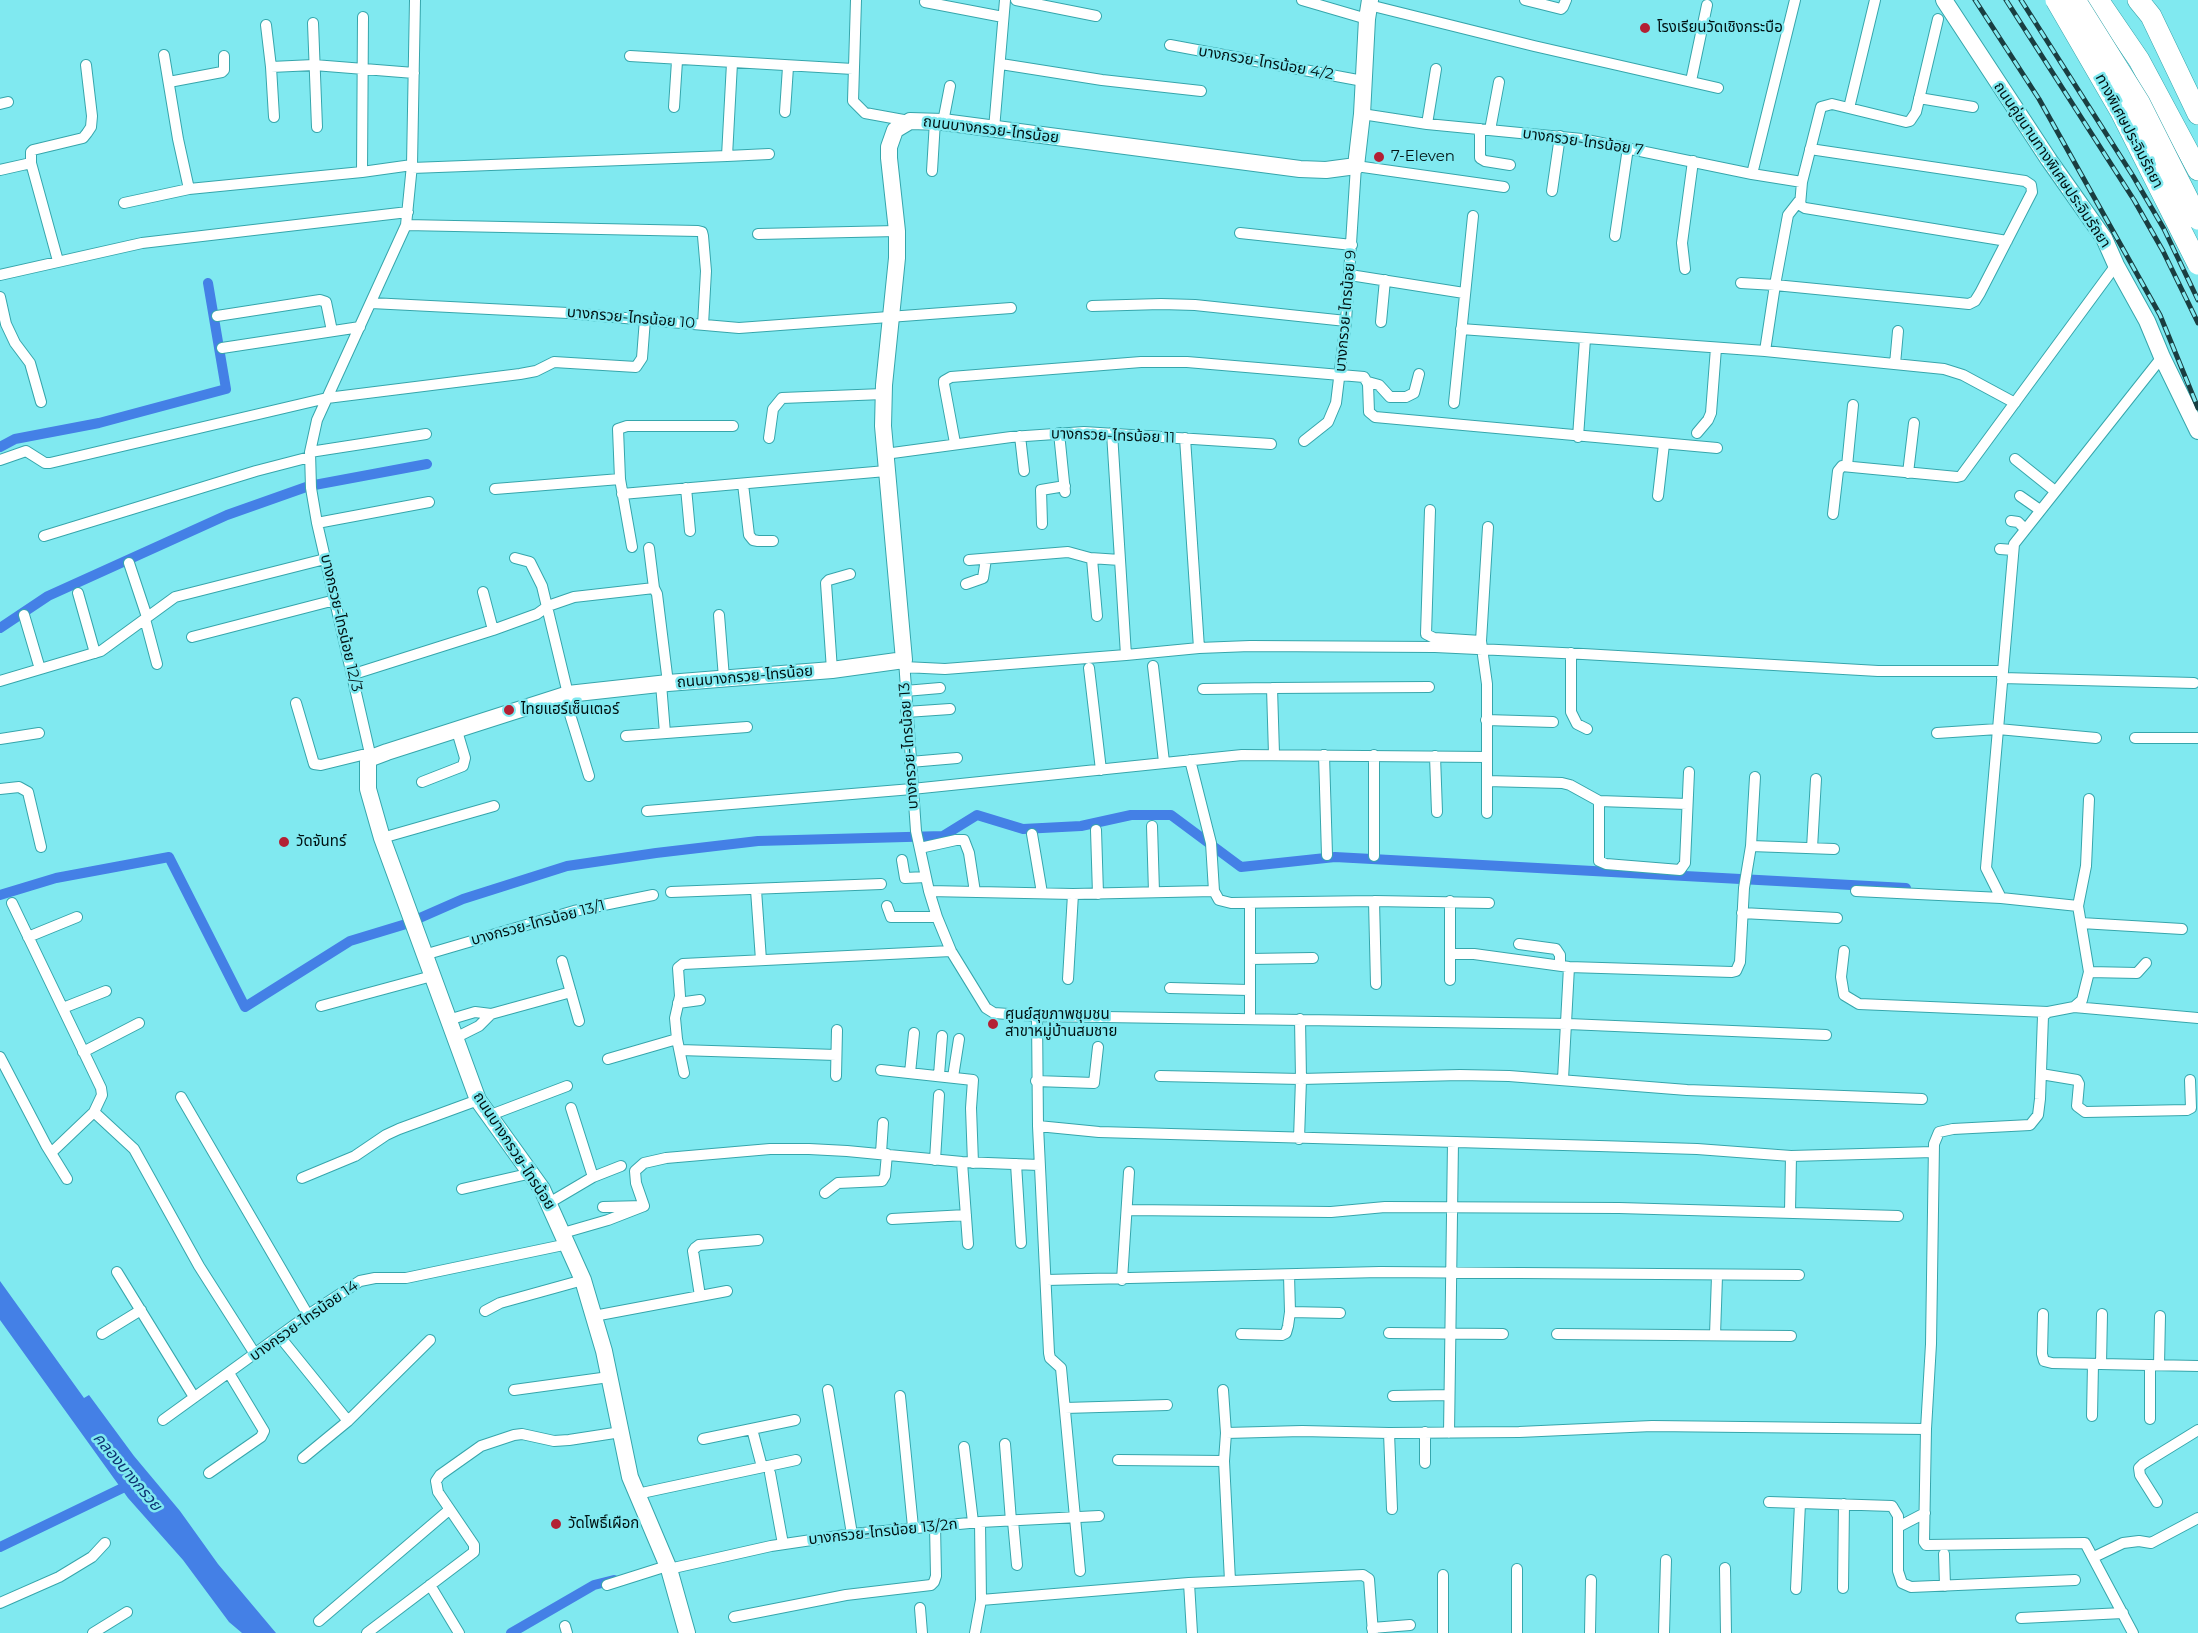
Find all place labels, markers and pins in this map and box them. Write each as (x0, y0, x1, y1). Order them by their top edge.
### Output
place label: โรงเรียนวัดเชิงกระบือ (1657, 19, 1783, 37)
marker: โรงเรียนวัดเชิงกระบือ (1638, 21, 1652, 35)
place label: 7-Eleven (1391, 148, 1455, 166)
marker: 7-Eleven (1372, 150, 1386, 164)
place label: ไทยแฮร์เซ็นเตอร์ (521, 701, 619, 719)
marker: ไทยแฮร์เซ็นเตอร์ (502, 703, 516, 717)
place label: วัดจันทร์ (296, 833, 346, 851)
marker: วัดจันทร์ (277, 835, 291, 849)
place label: ศูนย์สุขภาพชุมชน สาขาหมู่บ้านสมชาย (1005, 1006, 1117, 1041)
marker: ศูนย์สุขภาพชุมชน สาขาหมู่บ้านสมชาย (986, 1017, 1000, 1031)
place label: วัดโพธิ์เผือก (568, 1515, 639, 1533)
marker: วัดโพธิ์เผือก (549, 1517, 563, 1531)

